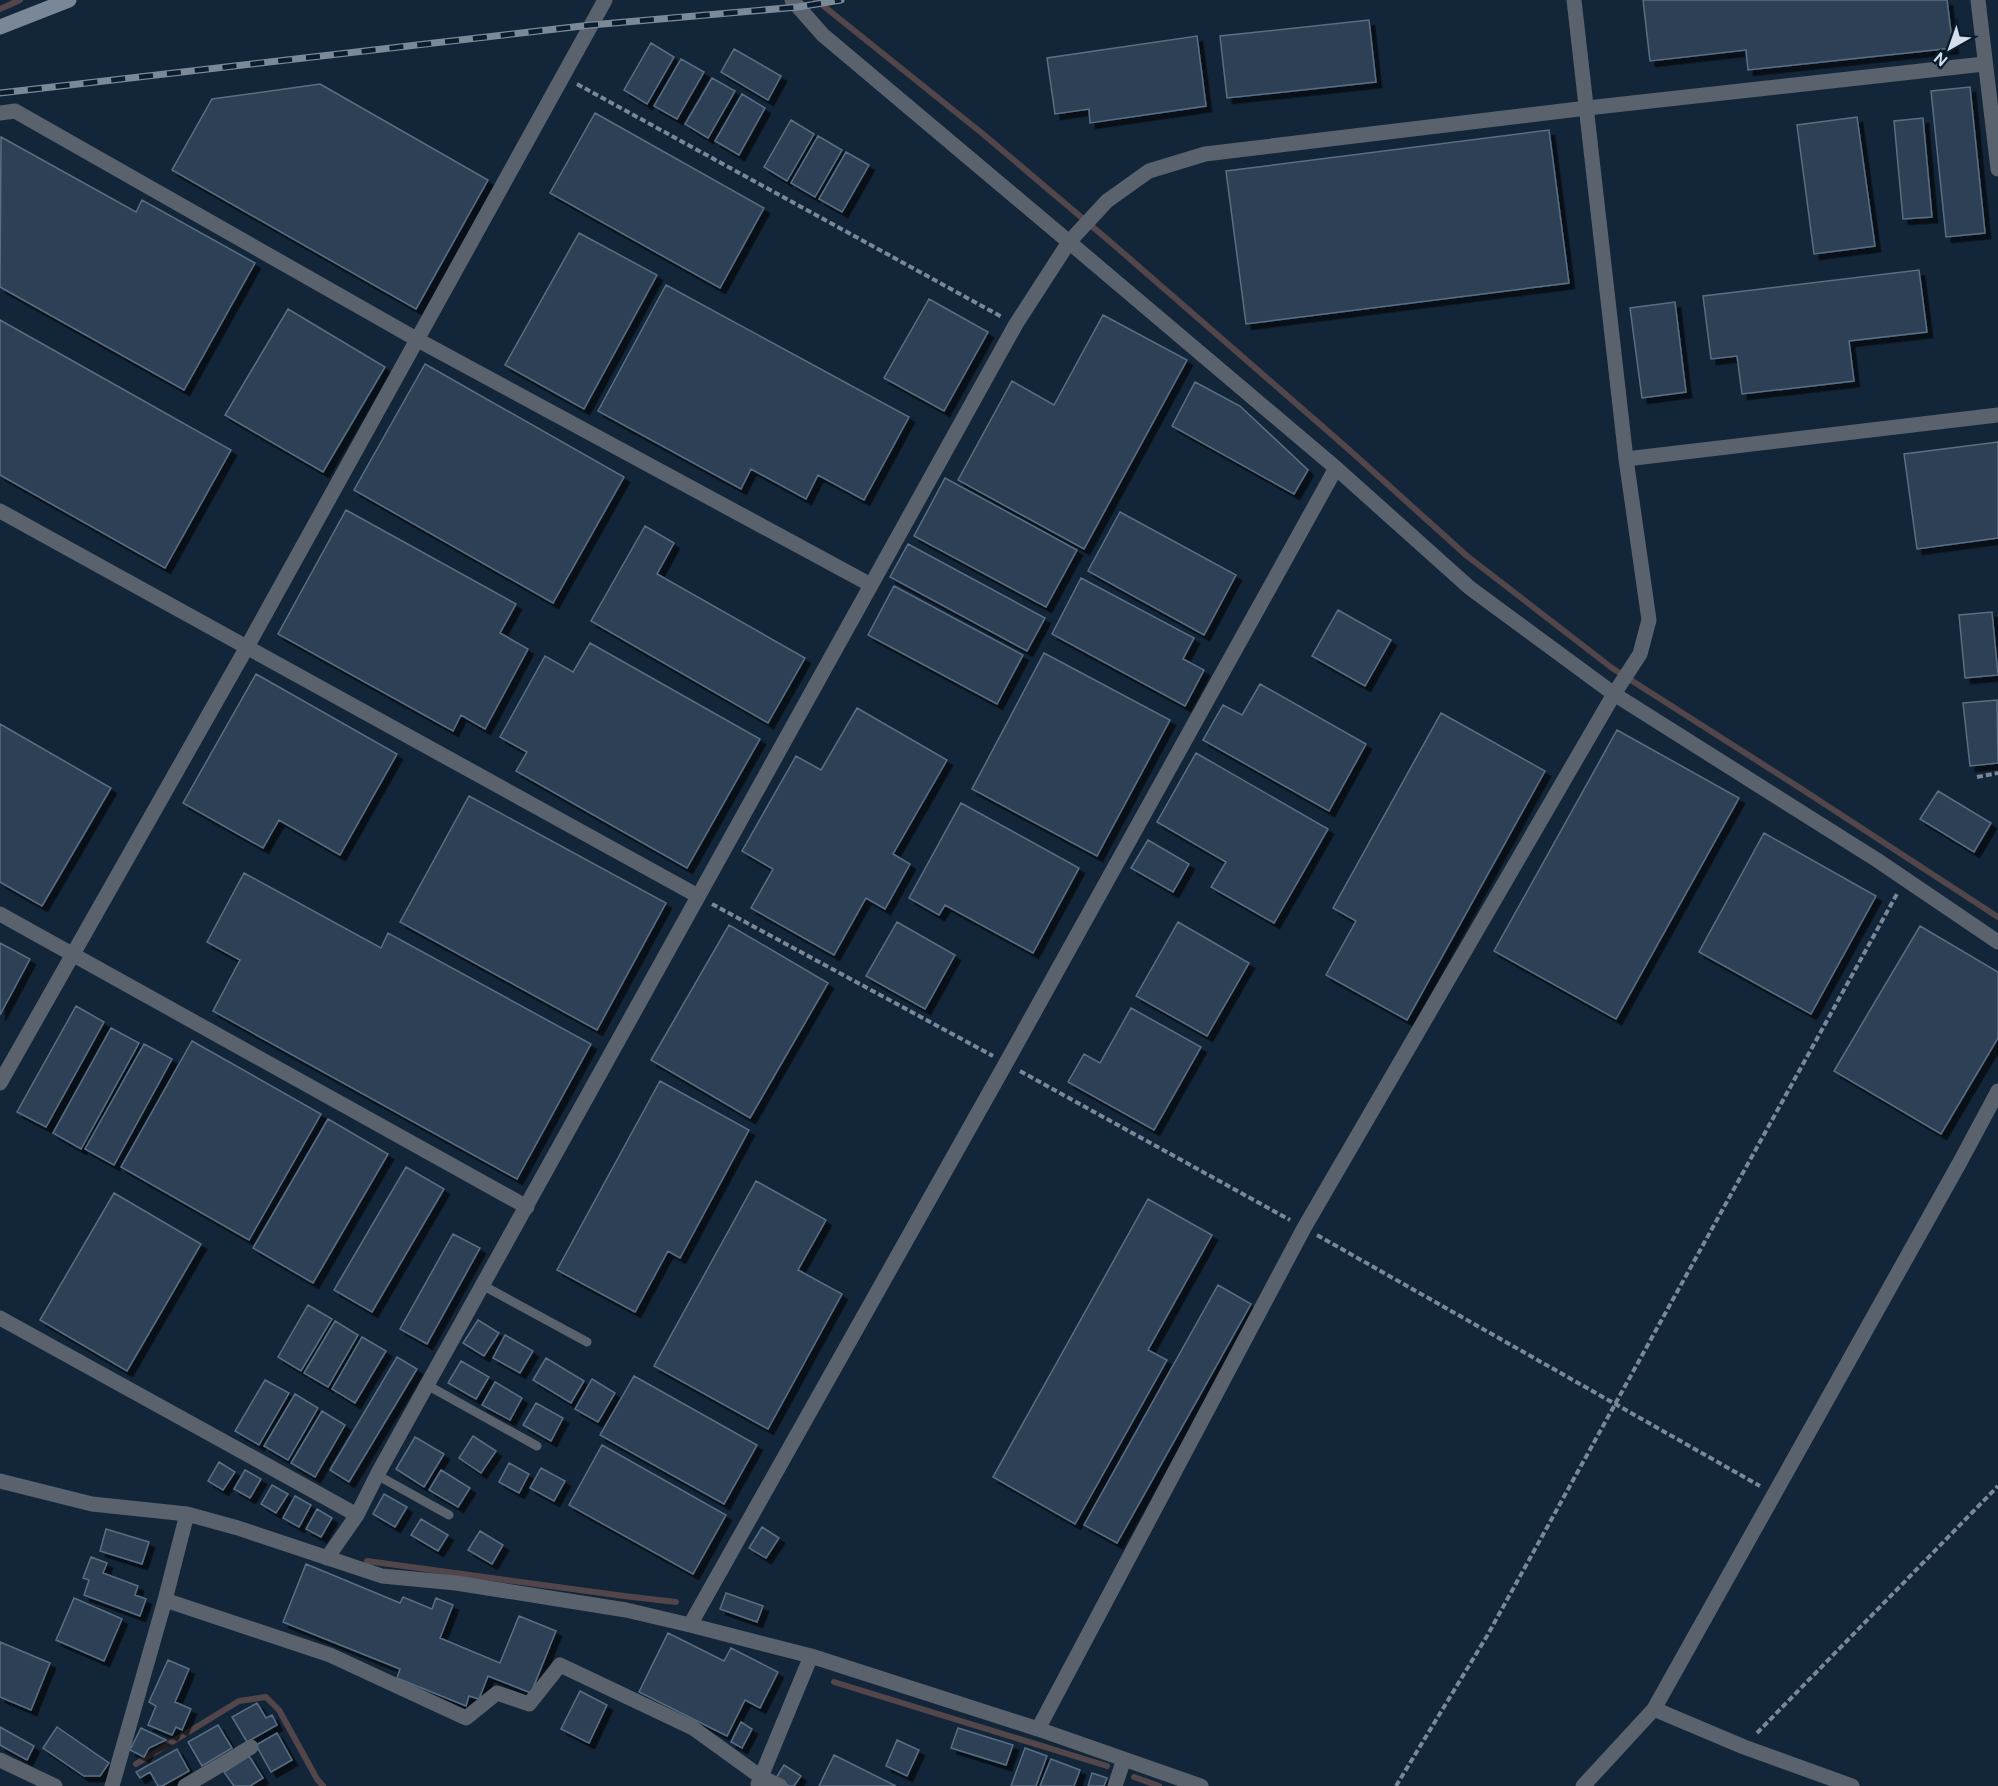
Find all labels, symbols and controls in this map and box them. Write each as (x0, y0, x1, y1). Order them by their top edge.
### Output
north arrow (1920, 18, 1980, 78)
text: N (1929, 47, 1952, 71)

